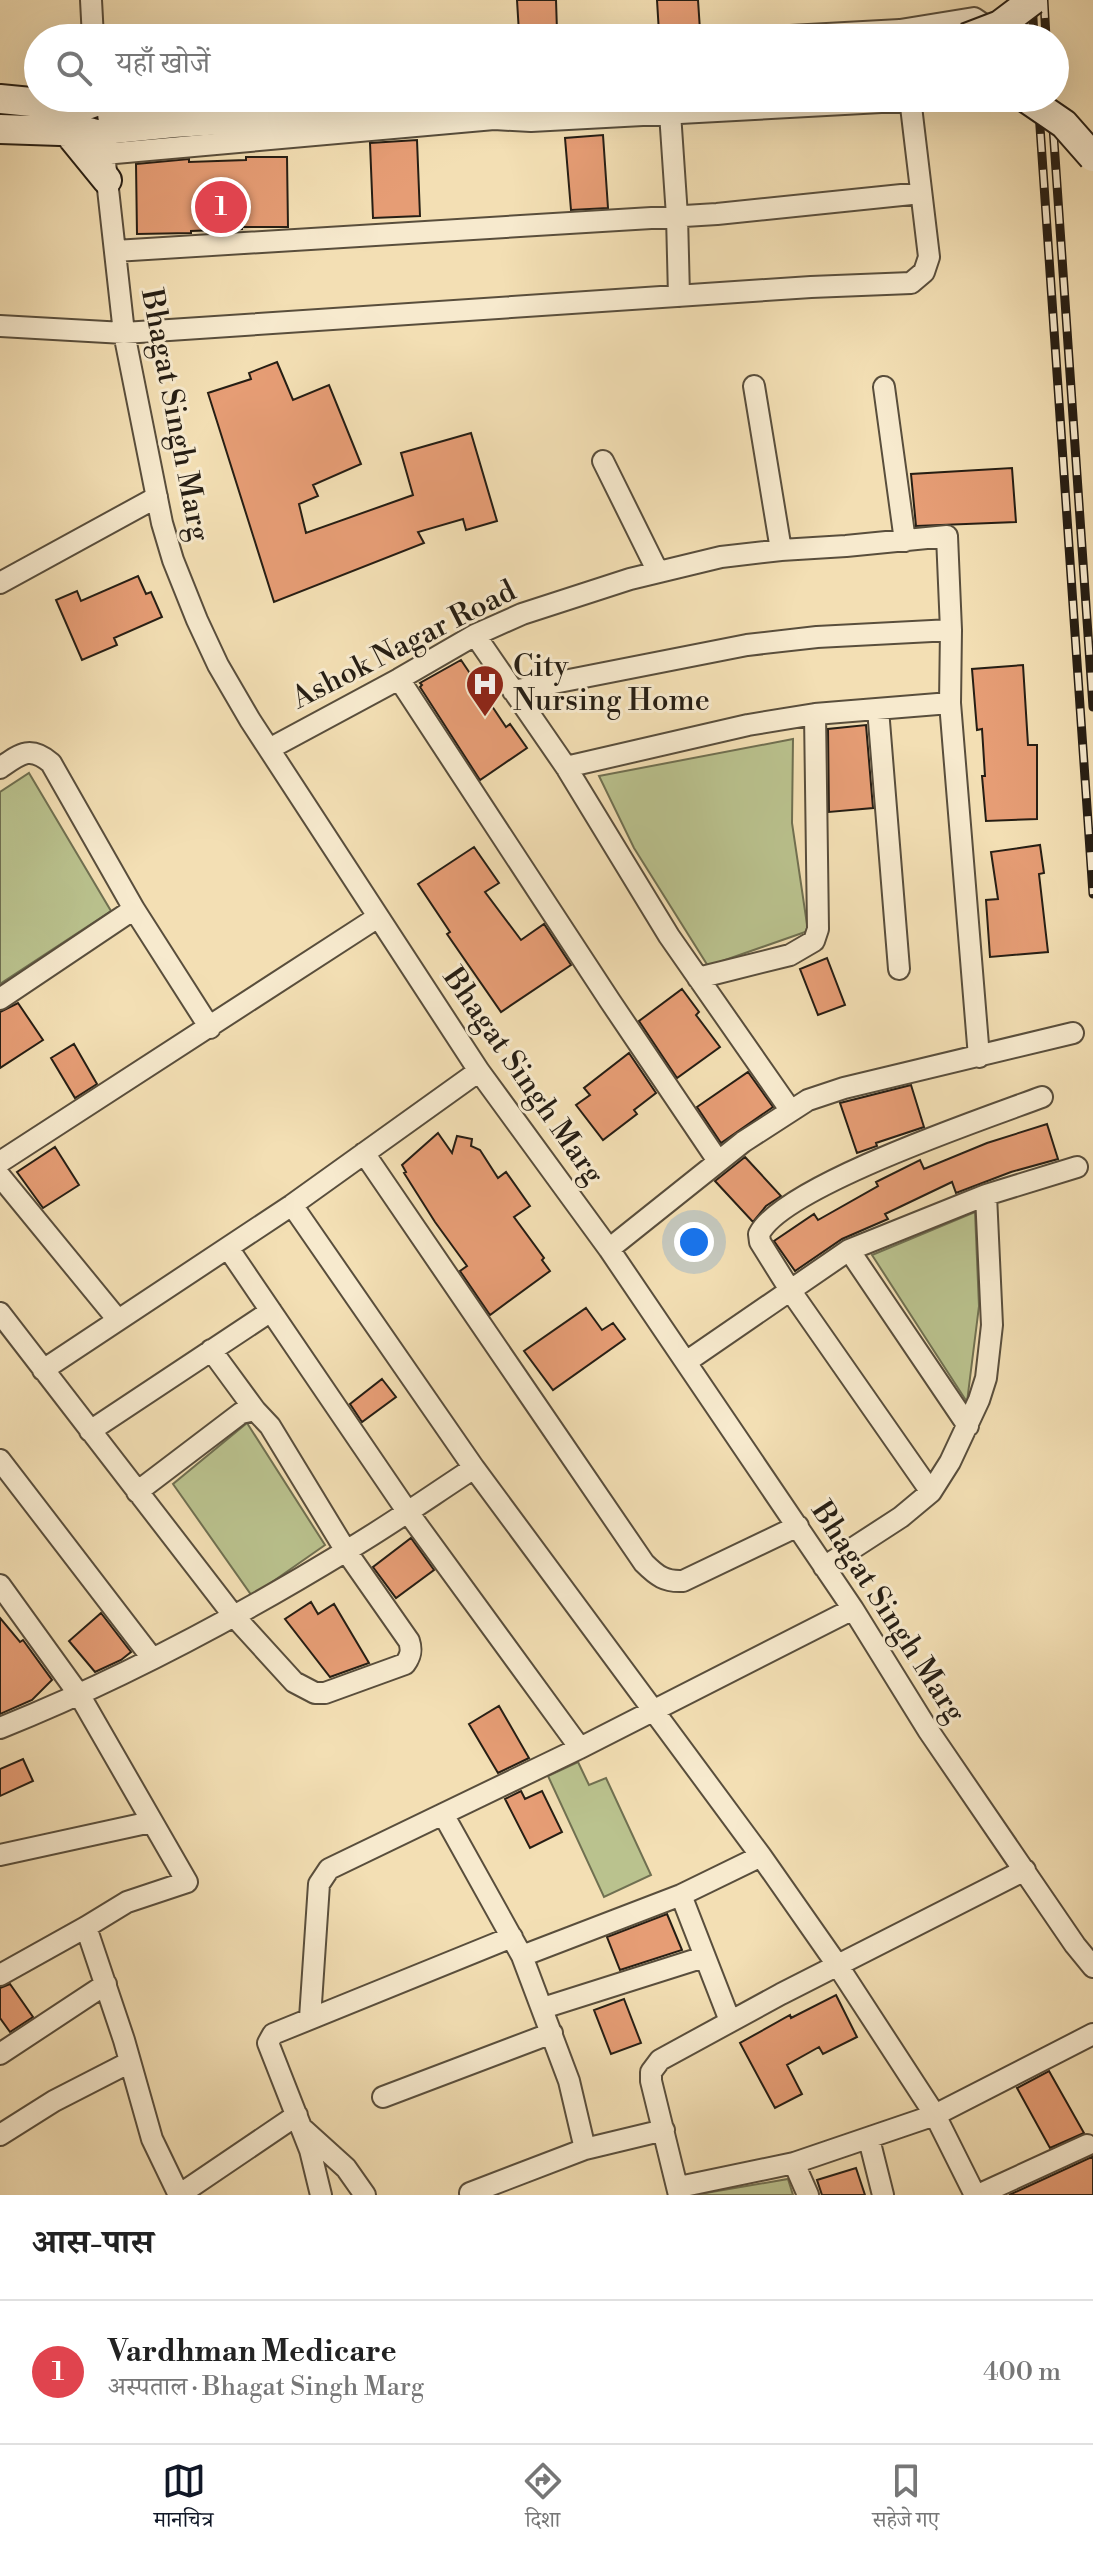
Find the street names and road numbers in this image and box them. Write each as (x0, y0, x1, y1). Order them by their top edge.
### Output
street label: Bhagat Singh Marg (132, 285, 218, 545)
street label: Ashok Nagar Road (285, 572, 523, 718)
street label: Bhagat Singh Marg (433, 959, 612, 1192)
street label: Bhagat Singh Marg (802, 1493, 974, 1730)

